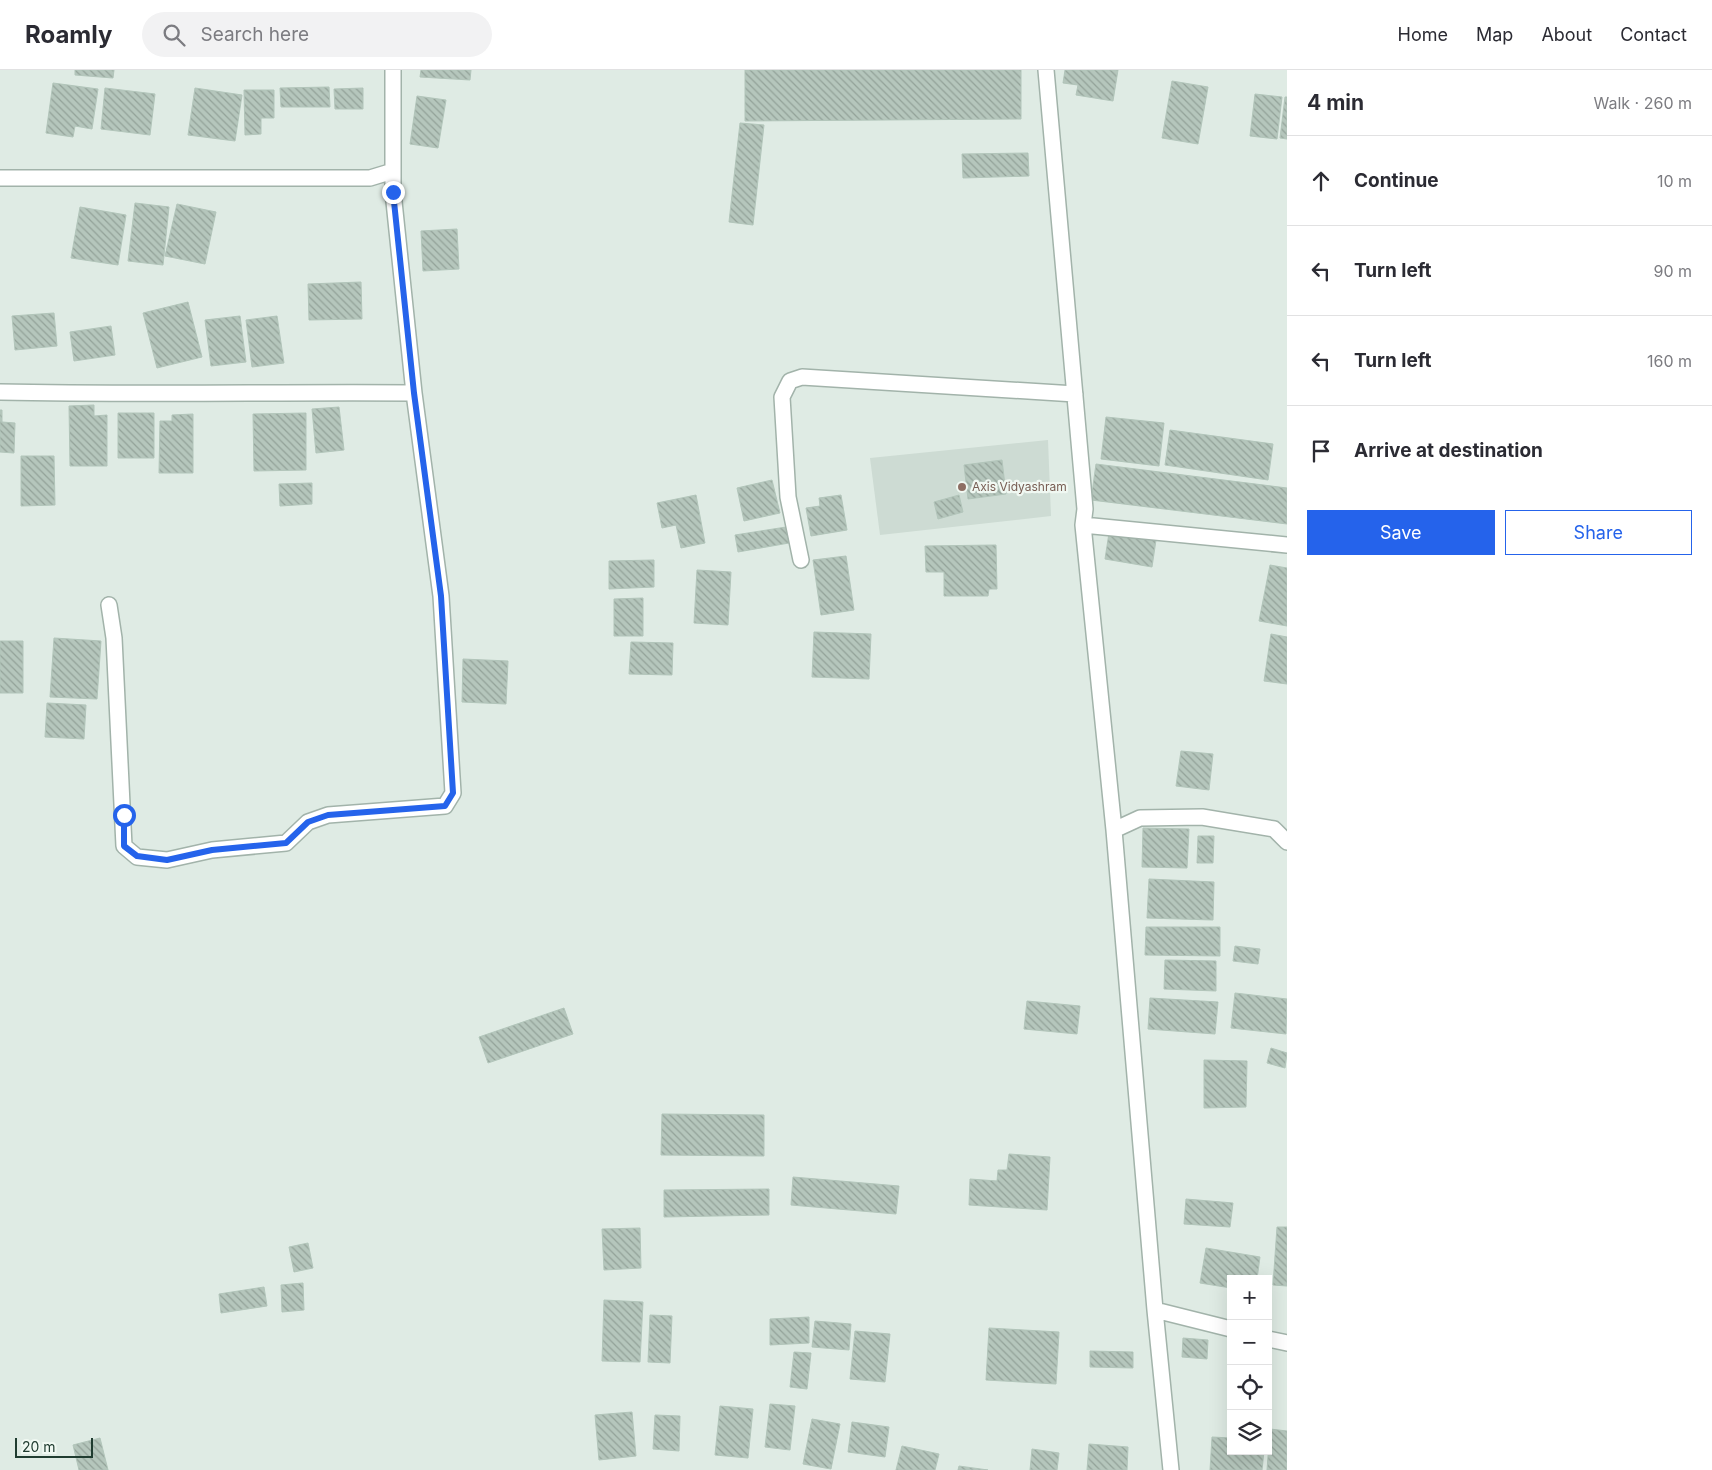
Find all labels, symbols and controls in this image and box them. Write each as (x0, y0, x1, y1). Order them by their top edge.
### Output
search box (142, 12, 492, 57)
text: Roamly (25, 20, 112, 49)
icon: search (160, 21, 188, 49)
text: Search here (200, 23, 309, 46)
text: Home (1398, 24, 1448, 45)
text: Map (1476, 24, 1513, 45)
text: About (1541, 24, 1592, 45)
text: Contact (1620, 24, 1687, 45)
text: 4 min (1307, 90, 1364, 115)
text: Walk · 260 m (1594, 93, 1692, 113)
icon: ahead (1307, 167, 1335, 195)
text: Continue (1354, 169, 1439, 192)
text: 10 m (1657, 171, 1692, 191)
route end (382, 181, 405, 204)
icon: left (1307, 257, 1335, 285)
text: Turn left (1354, 259, 1432, 282)
text: 90 m (1653, 261, 1692, 281)
icon: left (1307, 347, 1335, 375)
text: Turn left (1354, 349, 1432, 372)
text: 160 m (1647, 351, 1692, 371)
icon: arrive (1307, 437, 1335, 465)
text: Arrive at destination (1354, 439, 1543, 462)
place label: Axis Vidyashram (972, 479, 1067, 494)
marker: Axis Vidyashram (956, 481, 968, 493)
button: Save (1307, 510, 1495, 555)
button: Share (1505, 510, 1692, 555)
route start (113, 804, 136, 827)
map controls (1227, 1275, 1272, 1455)
button: + (1227, 1275, 1272, 1320)
button: − (1227, 1320, 1272, 1365)
button: locate (1227, 1365, 1272, 1410)
button: layers (1227, 1410, 1272, 1455)
scale bar (15, 1435, 92, 1458)
text: 20 m (22, 1438, 56, 1455)

